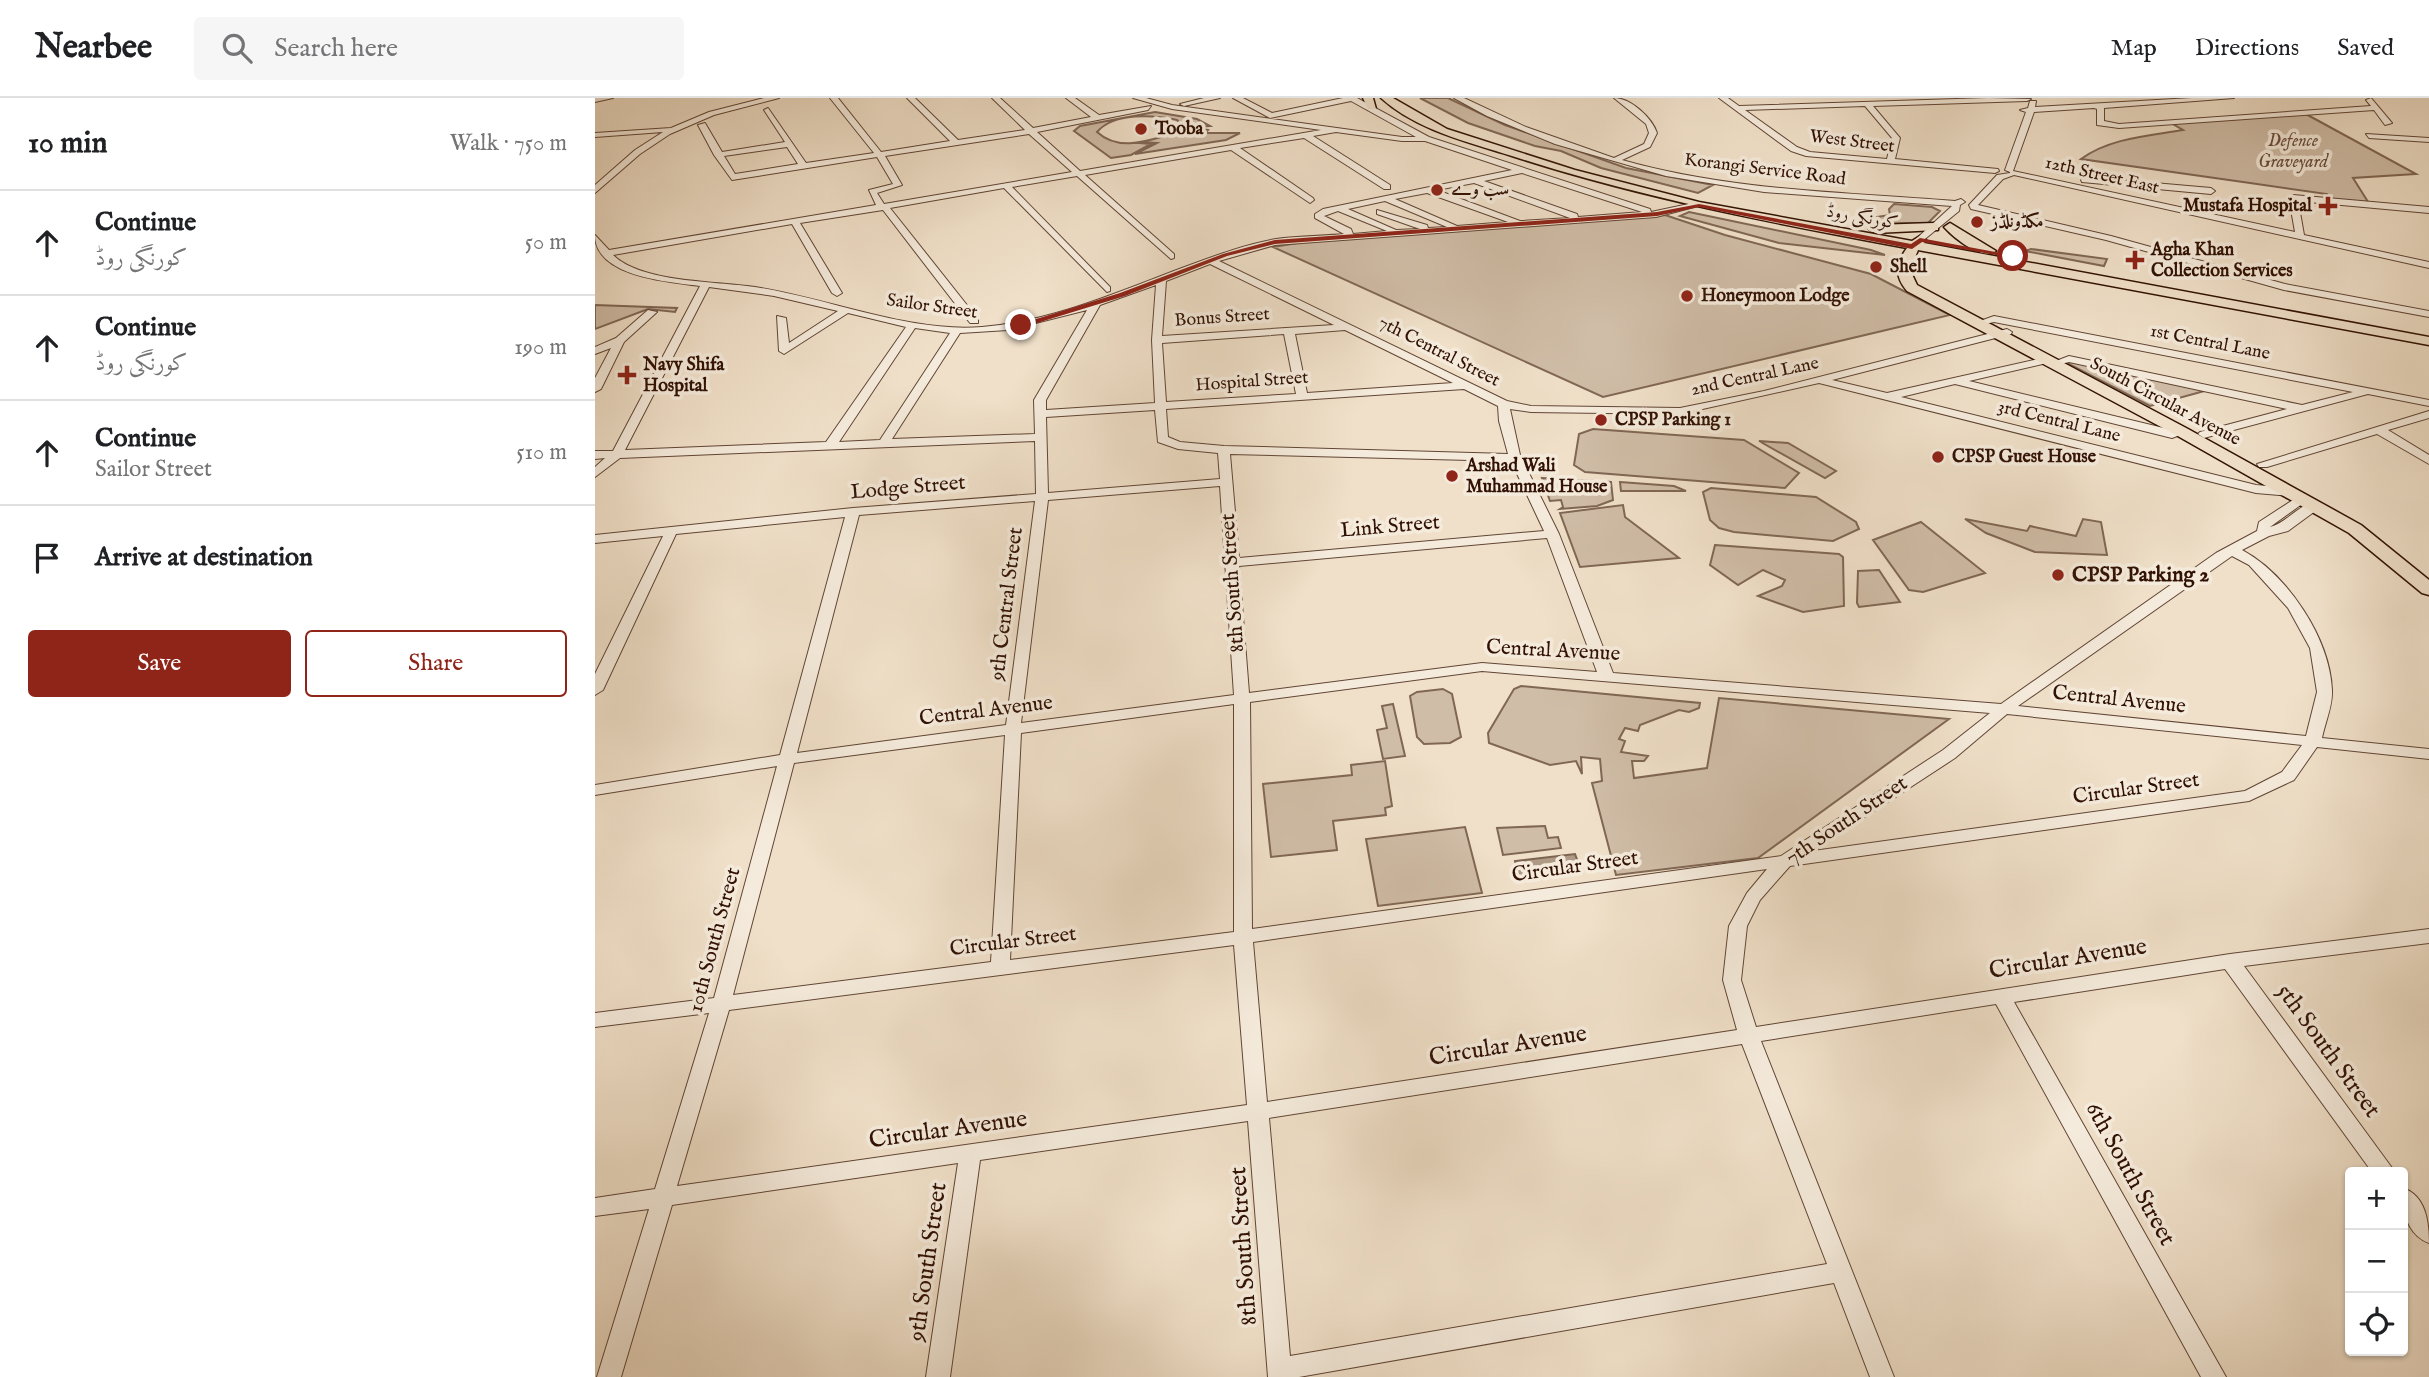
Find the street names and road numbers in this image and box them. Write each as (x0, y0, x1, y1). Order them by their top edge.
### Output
street label: West Street (1808, 125, 1896, 159)
street label: Korangi Service Road (1683, 149, 1847, 191)
street label: 12th Street East (2043, 152, 2161, 200)
street label: کورنگی روڈ (1824, 199, 1900, 236)
street label: Sailor Street (885, 289, 979, 325)
street label: Bonus Street (1174, 303, 1270, 333)
street label: 7th Central Street (1375, 312, 1503, 392)
street label: 1st Central Lane (2148, 320, 2272, 366)
street label: 2nd Central Lane (1689, 352, 1821, 402)
street label: South Circular Avenue (2086, 353, 2244, 451)
street label: Hospital Street (1195, 367, 1309, 397)
street label: 3rd Central Lane (1995, 396, 2123, 448)
street label: Lodge Street (849, 470, 967, 506)
street label: Link Street (1339, 509, 1441, 545)
street label: 8th South Street (1215, 513, 1251, 653)
street label: 9th Central Street (984, 526, 1030, 683)
street label: Central Avenue (1485, 634, 1621, 668)
street label: Central Avenue (2051, 680, 2188, 720)
street label: Central Avenue (918, 689, 1055, 733)
street label: Circular Street (2071, 767, 2201, 811)
street label: 7th South Street (1781, 770, 1913, 872)
street label: Circular Street (1510, 845, 1640, 889)
street label: 10th South Street (683, 865, 747, 1015)
street label: Circular Street (948, 921, 1078, 963)
street label: Circular Avenue (1987, 931, 2149, 987)
street label: 5th South Street (2269, 978, 2387, 1124)
street label: Circular Avenue (1427, 1018, 1589, 1074)
street label: 6th South Street (2078, 1097, 2182, 1251)
street label: Circular Avenue (867, 1104, 1029, 1156)
street label: 8th South Street (1223, 1166, 1265, 1326)
street label: 9th South Street (901, 1181, 954, 1344)

